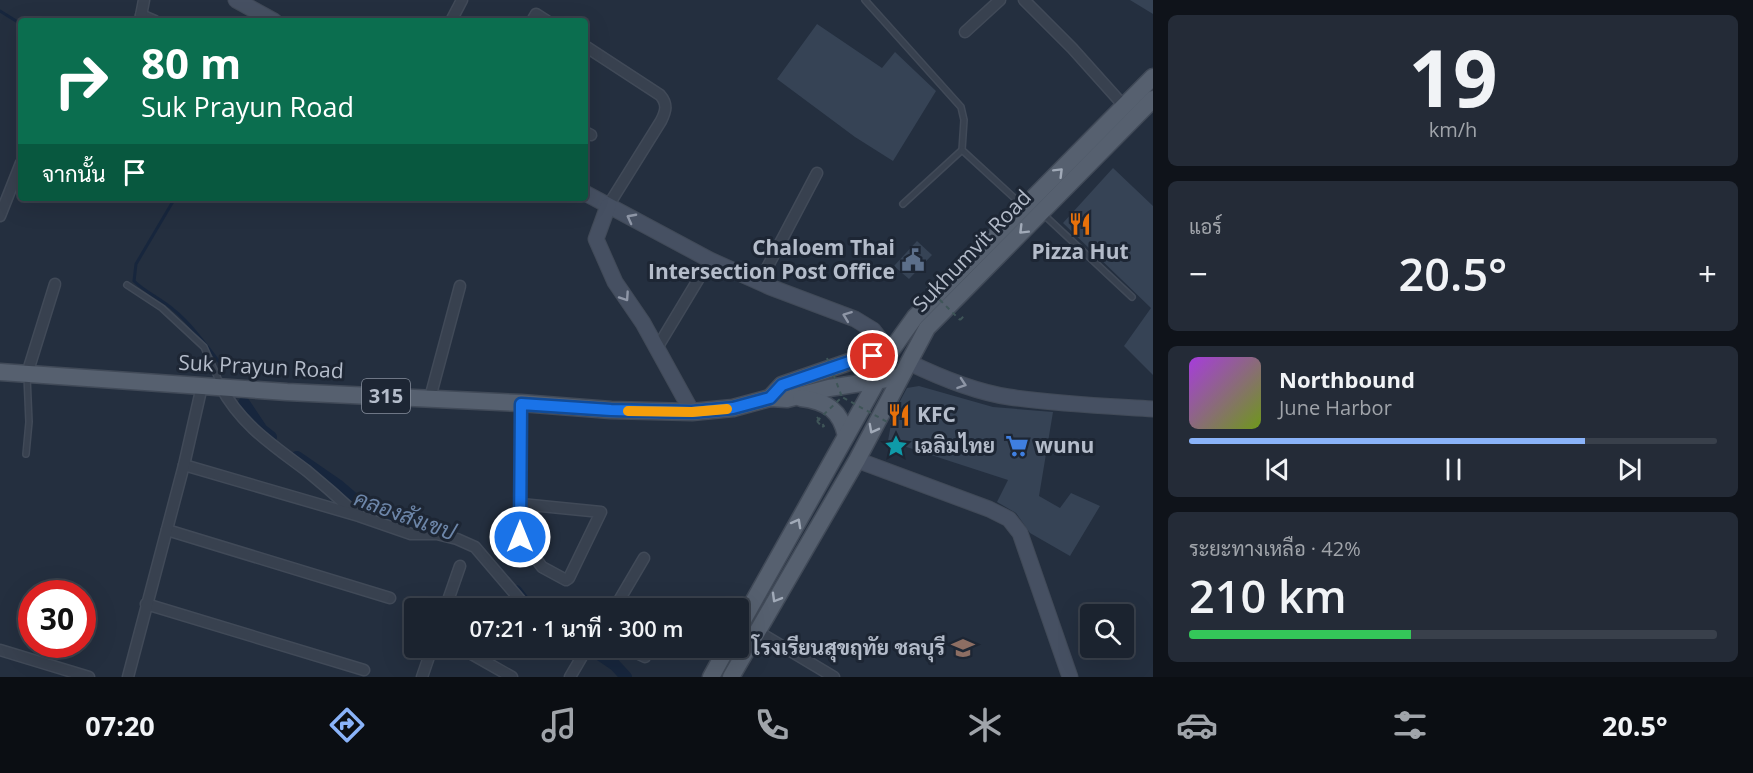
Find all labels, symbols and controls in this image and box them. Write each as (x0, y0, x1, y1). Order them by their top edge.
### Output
text: 19 (1408, 24, 1498, 130)
text: 80 m (141, 34, 241, 91)
icon: right (42, 42, 120, 120)
text: Suk Prayun Road (141, 88, 354, 125)
text: km/h (1429, 116, 1477, 143)
icon: arrive (118, 156, 151, 189)
text: จากนั้น (42, 158, 106, 188)
one-way arrow (1053, 168, 1063, 179)
street label: Sukhumvit Road (906, 183, 1037, 317)
restaurant icon: Pizza Hut (1067, 211, 1093, 237)
text: แอร์ (1189, 213, 1222, 240)
one-way arrow (627, 214, 637, 225)
one-way arrow (1020, 223, 1031, 234)
place label: Chaloem Thai Intersection Post Office (648, 233, 895, 285)
place label: Pizza Hut (1031, 237, 1129, 265)
text: 20.5° (1399, 243, 1507, 304)
public building icon: Chaloem Thai Intersection Post Office (900, 247, 926, 273)
text: − (1189, 251, 1208, 296)
text: + (1698, 251, 1717, 296)
one-way arrow (618, 290, 629, 301)
one-way arrow (842, 311, 853, 323)
pin (847, 330, 898, 381)
icon: arrive (856, 339, 889, 372)
street label: Suk Prayun Road (178, 348, 344, 384)
text: Northbound (1279, 364, 1415, 394)
one-way arrow (956, 376, 967, 389)
road number: 315 (362, 379, 410, 413)
text: June Harbor (1279, 394, 1392, 421)
place label: KFC (917, 400, 956, 428)
restaurant icon: KFC (886, 402, 912, 428)
one-way arrow (869, 423, 880, 433)
place label: เฉลิมไทย (914, 431, 995, 459)
place label: wunu (1035, 431, 1094, 459)
place icon: เฉลิมไทย (883, 433, 909, 459)
supermarket icon: wunu (1004, 433, 1030, 459)
icon: previous (1261, 453, 1294, 486)
icon: pause (1437, 453, 1470, 486)
icon: next (1613, 453, 1646, 486)
water label: คลองสังเขป (350, 482, 461, 546)
position arrow (488, 505, 552, 569)
one-way arrow (790, 519, 802, 529)
text: ระยะทางเหลือ · 42% (1189, 535, 1361, 562)
text: 210 km (1189, 565, 1347, 626)
speed limit sign: 30 (18, 580, 96, 658)
one-way arrow (772, 592, 783, 602)
map controls (1080, 604, 1134, 658)
button: search (1080, 604, 1134, 658)
text: 07:21 · 1 นาที · 300 m (469, 613, 684, 643)
place label: โรงเรียนสุขฤทัย ชลบุรี (750, 633, 945, 663)
school or university icon: โรงเรียนสุขฤทัย ชลบุรี (950, 635, 976, 661)
icon: directions (326, 704, 368, 746)
icon: music (538, 704, 580, 746)
icon: phone (751, 704, 793, 746)
icon: climate (964, 704, 1006, 746)
icon: car (1176, 704, 1218, 746)
icon: filters (1389, 704, 1431, 746)
text: 07:20 (85, 707, 155, 744)
text: 20.5° (1602, 707, 1668, 744)

